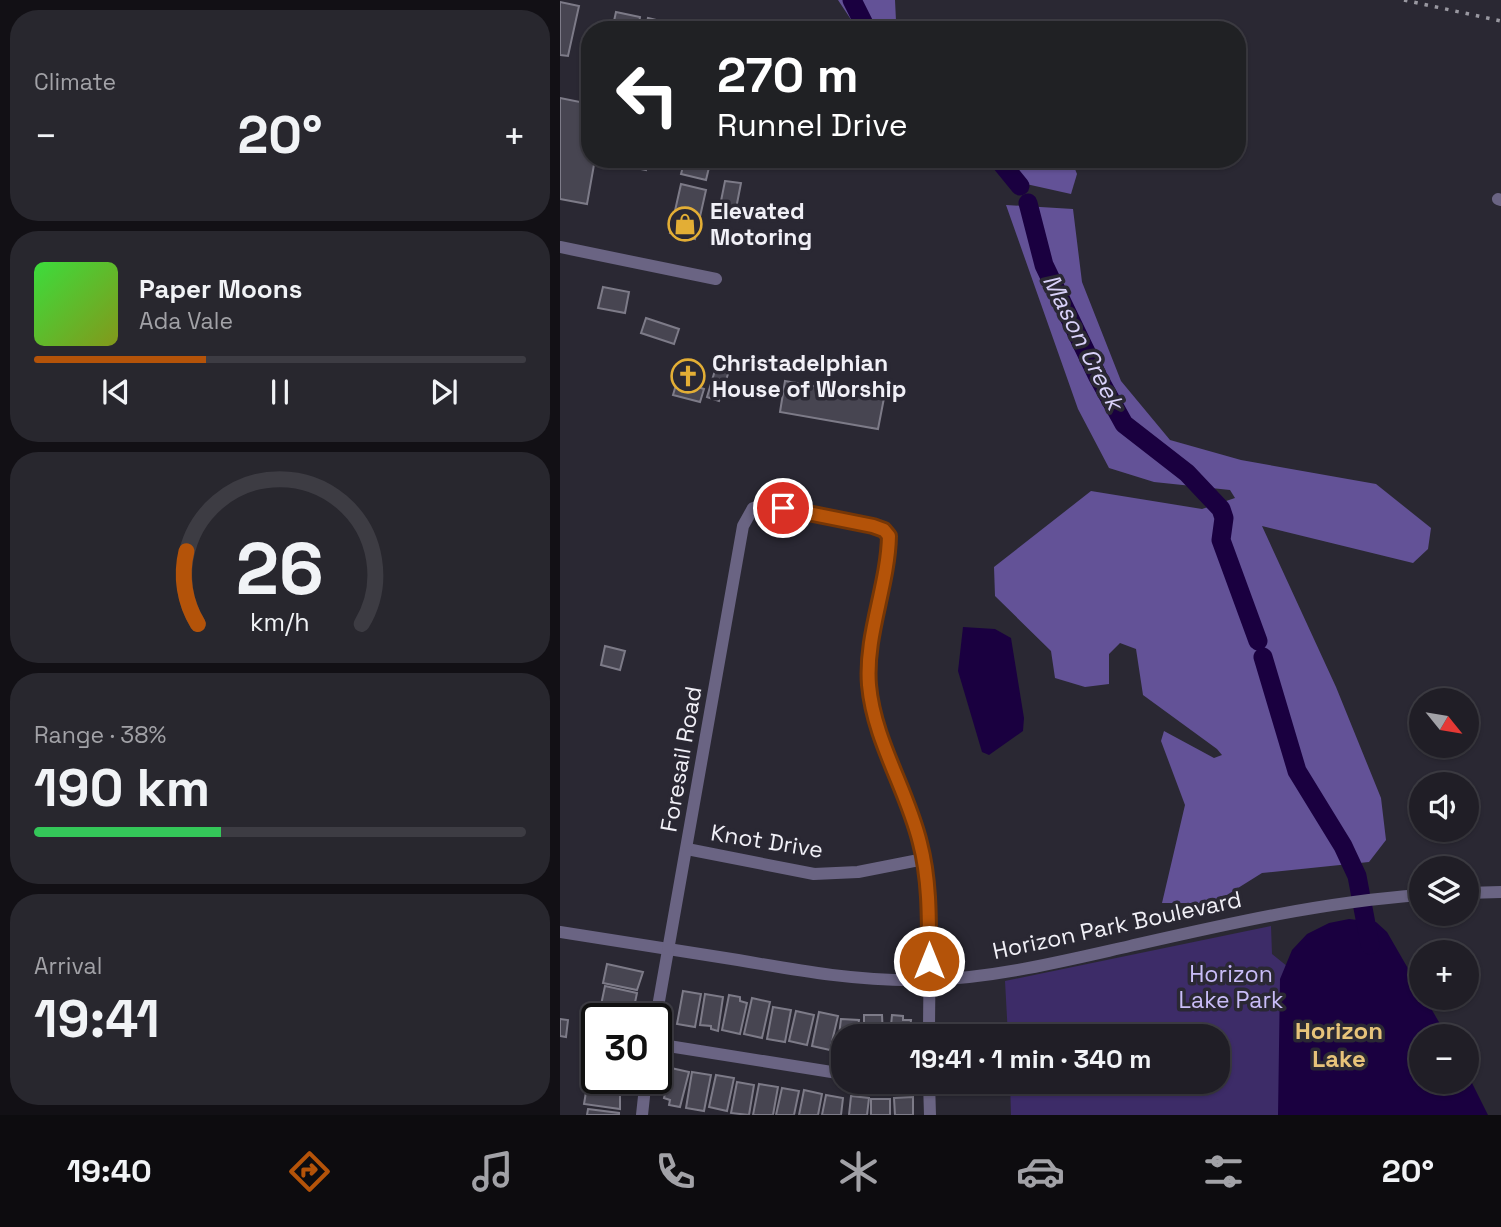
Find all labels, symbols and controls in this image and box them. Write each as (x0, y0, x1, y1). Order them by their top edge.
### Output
text: 270 m (717, 44, 859, 106)
icon: left (602, 49, 693, 140)
text: Climate (34, 67, 116, 97)
text: 20° (237, 102, 323, 168)
text: Runnel Drive (717, 105, 908, 145)
text: − (34, 112, 58, 160)
text: + (502, 112, 526, 160)
place label: Elevated Motoring (710, 196, 812, 252)
shop icon: Elevated Motoring (666, 205, 704, 243)
water label: Mason Creek (1036, 269, 1132, 418)
text: Paper Moons (139, 272, 302, 306)
text: Ada Vale (139, 306, 233, 336)
place label: Christadelphian House of Worship (712, 348, 906, 404)
church icon: Christadelphian House of Worship (669, 357, 707, 395)
icon: previous (97, 373, 135, 411)
icon: pause (261, 373, 299, 411)
icon: next (425, 373, 463, 411)
pin (753, 478, 813, 538)
icon: arrive (764, 489, 802, 527)
text: 26 (236, 522, 324, 615)
text: km/h (250, 605, 310, 637)
street label: Foresail Road (653, 684, 709, 834)
north arrow (1409, 688, 1479, 758)
map controls (1409, 688, 1479, 1094)
text: Range · 38% (34, 720, 166, 750)
text: 190 km (34, 755, 210, 821)
button: sound (1409, 772, 1479, 842)
street label: Knot Drive (709, 817, 825, 865)
button: layers (1409, 856, 1479, 926)
street label: Horizon Park Boulevard (990, 884, 1244, 966)
position arrow (892, 924, 966, 998)
button: + (1409, 940, 1479, 1010)
text: Arrival (34, 951, 102, 981)
park label: Horizon Lake Park (1179, 959, 1283, 1015)
text: 19:41 (34, 986, 160, 1052)
speed limit sign: 30 (581, 1003, 672, 1094)
district label: Horizon Lake (1295, 1015, 1383, 1074)
button: − (1409, 1024, 1479, 1094)
text: 19:41 · 1 min · 340 m (909, 1042, 1152, 1076)
icon: directions (285, 1147, 334, 1196)
icon: music (468, 1147, 517, 1196)
icon: phone (651, 1147, 700, 1196)
icon: climate (834, 1147, 883, 1196)
icon: car (1016, 1147, 1065, 1196)
icon: filters (1199, 1147, 1248, 1196)
text: 19:40 (67, 1151, 152, 1191)
text: 20° (1382, 1151, 1434, 1191)

